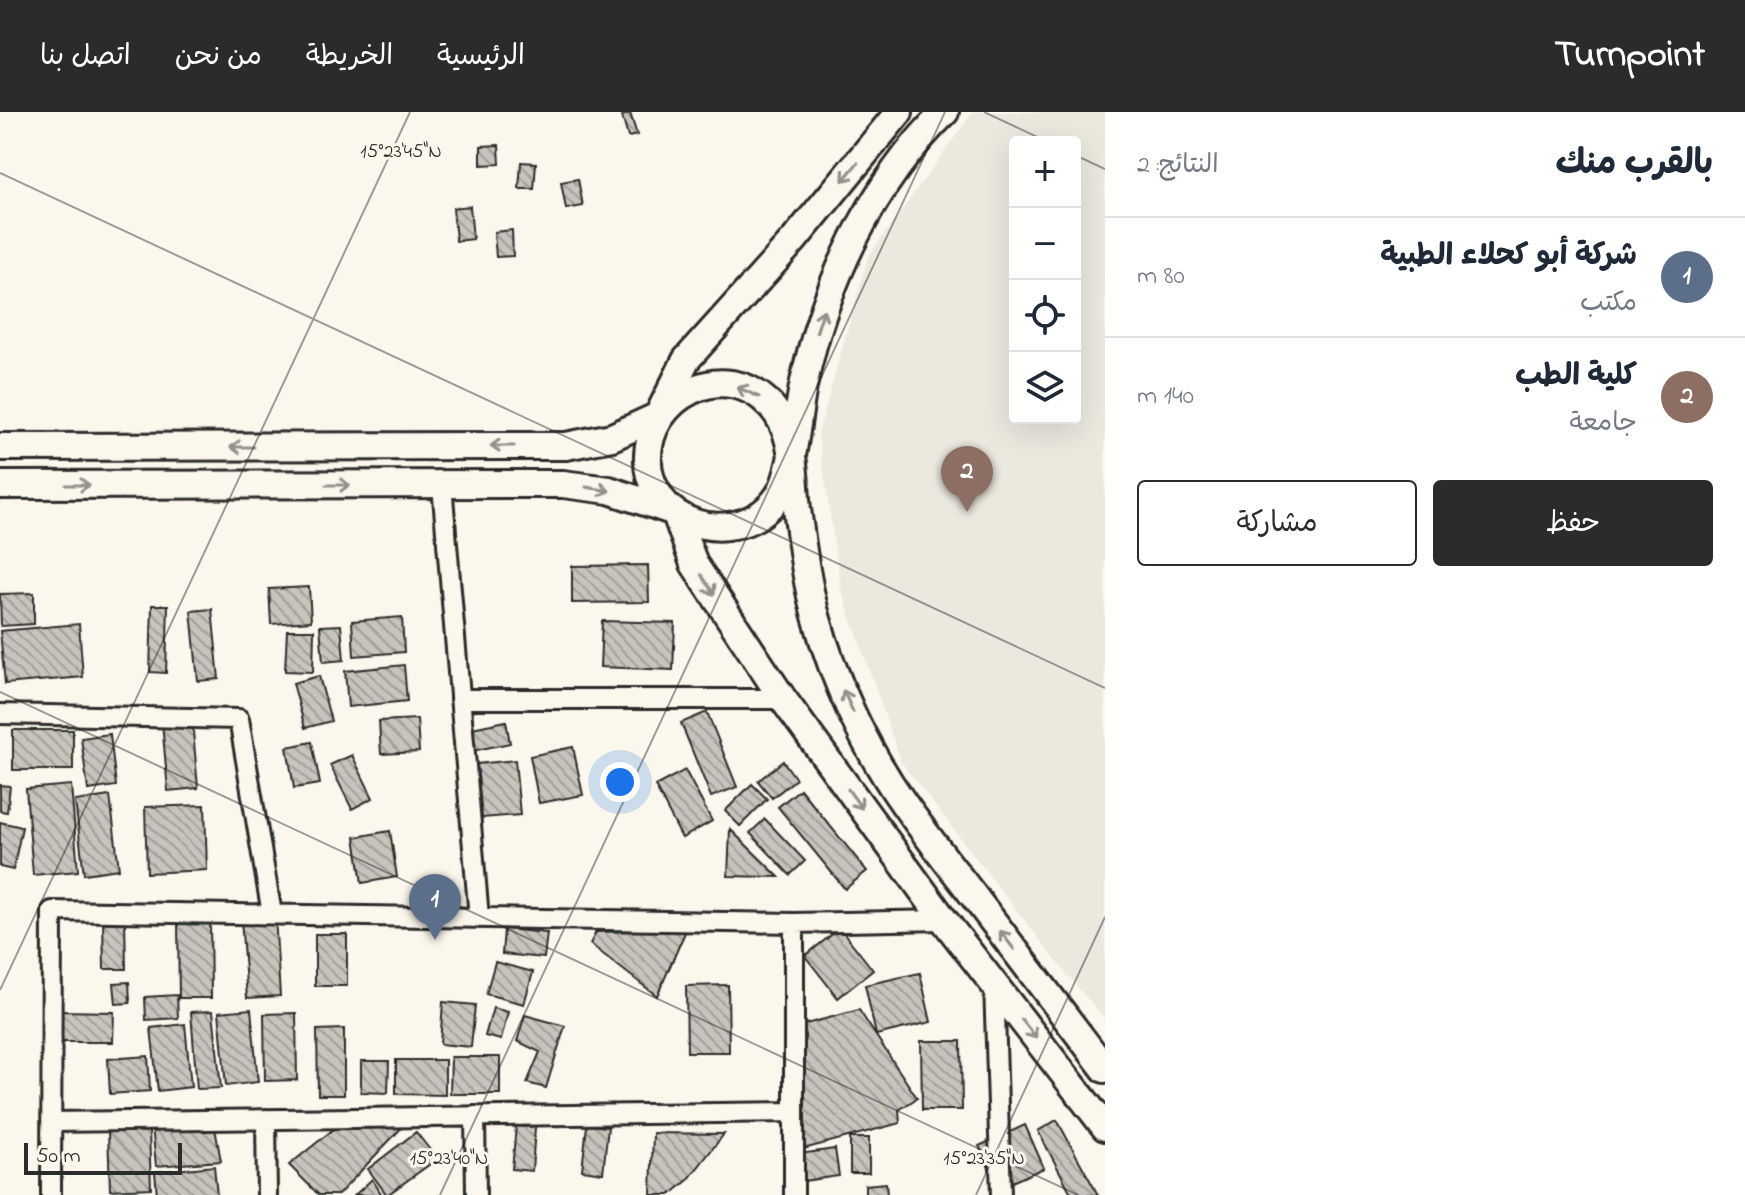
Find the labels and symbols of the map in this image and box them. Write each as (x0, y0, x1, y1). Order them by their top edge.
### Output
text: 15°23'45"N (360, 138, 442, 167)
one-way arrow (841, 161, 859, 182)
one-way arrow (813, 308, 828, 334)
one-way arrow (736, 384, 760, 399)
one-way arrow (489, 438, 516, 454)
one-way arrow (229, 439, 256, 454)
pin: 2 (941, 446, 993, 512)
one-way arrow (64, 477, 91, 493)
one-way arrow (324, 477, 351, 493)
one-way arrow (584, 482, 610, 497)
one-way arrow (700, 573, 716, 596)
one-way arrow (840, 689, 855, 713)
your location (600, 762, 640, 802)
one-way arrow (847, 787, 864, 809)
pin: 1 (409, 874, 461, 940)
one-way arrow (999, 930, 1016, 951)
one-way arrow (1020, 1018, 1037, 1039)
scale bar (24, 1139, 182, 1175)
text: 15°23'40"N (410, 1145, 488, 1174)
text: 15°23'35"N (943, 1145, 1025, 1174)

